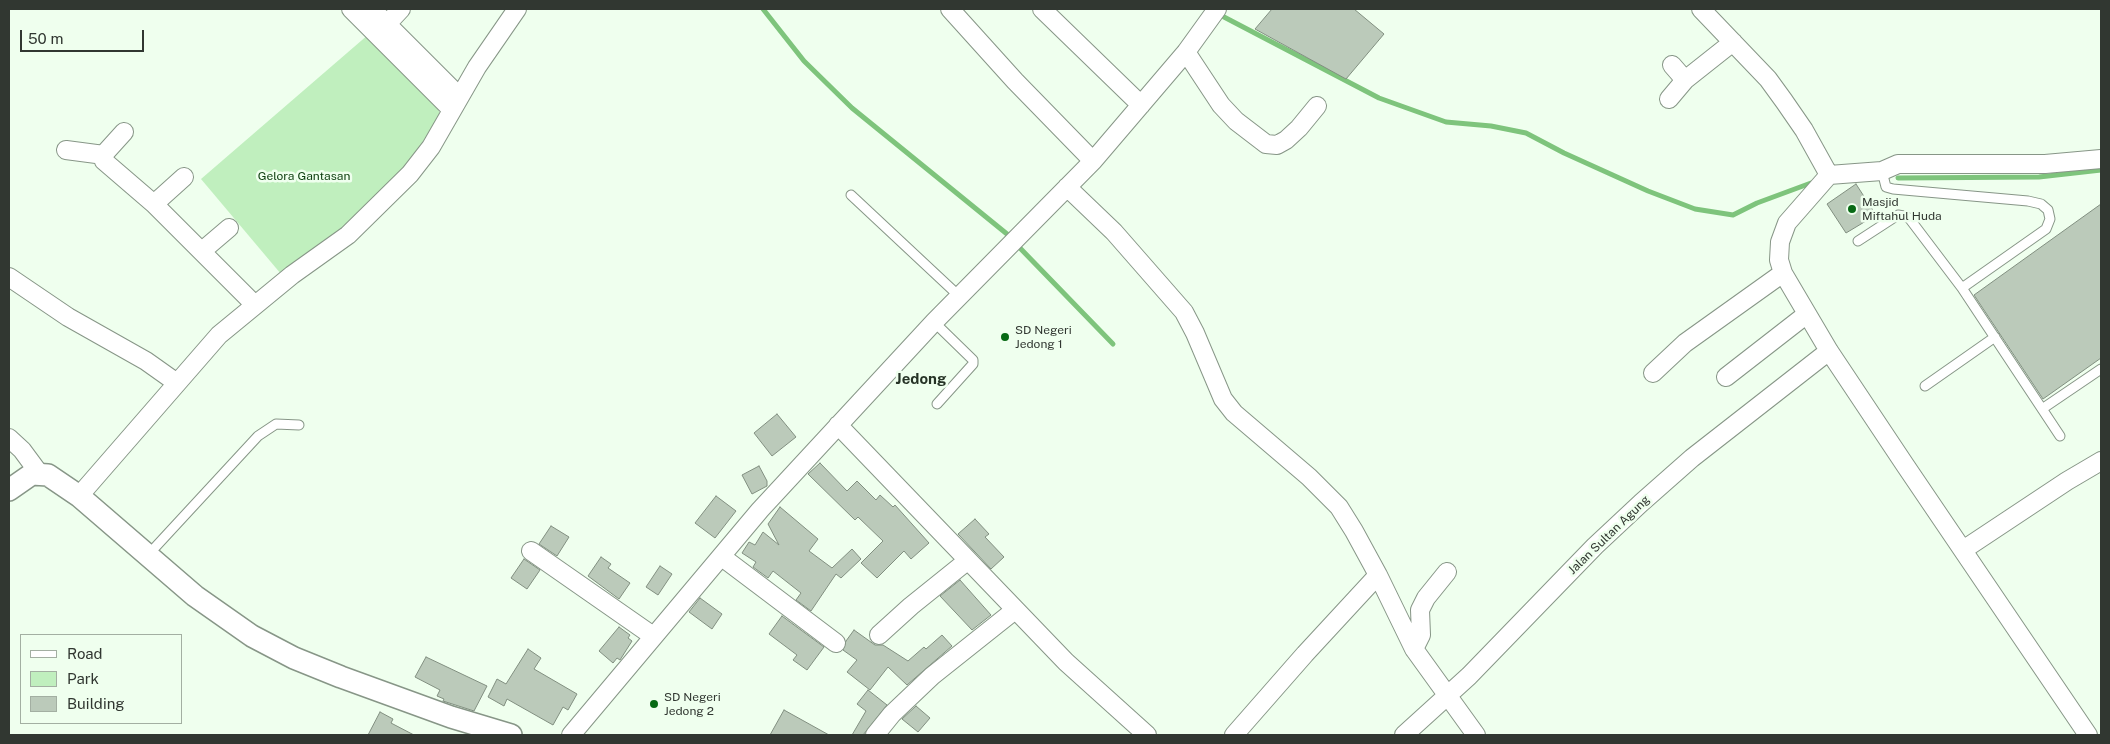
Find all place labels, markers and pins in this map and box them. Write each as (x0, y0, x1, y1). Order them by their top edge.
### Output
place label: Masjid Miftahul Huda (1862, 195, 1942, 223)
marker: Masjid Miftahul Huda (1846, 203, 1858, 215)
place label: SD Negeri Jedong 1 (1015, 323, 1072, 351)
marker: SD Negeri Jedong 1 (999, 331, 1011, 343)
place label: SD Negeri Jedong 2 (664, 690, 721, 718)
marker: SD Negeri Jedong 2 (648, 698, 660, 710)

